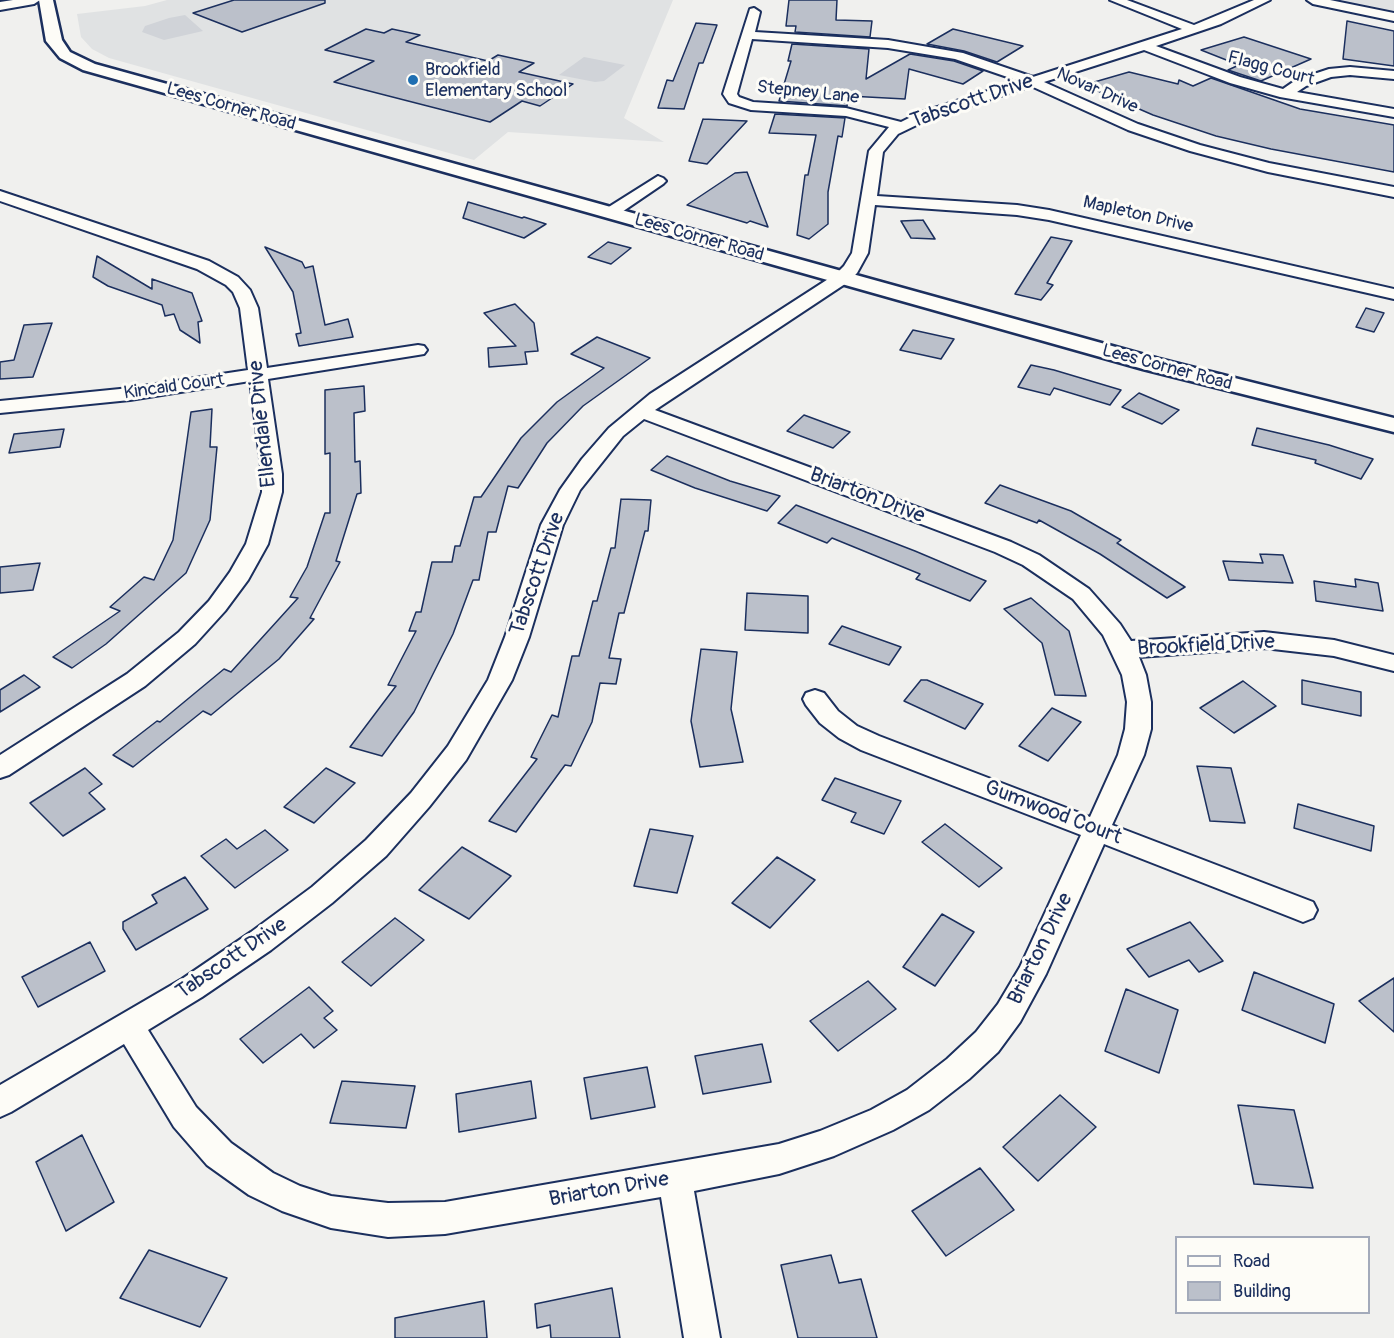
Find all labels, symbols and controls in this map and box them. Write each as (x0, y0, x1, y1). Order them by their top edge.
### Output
street label: Flagg Court (1225, 47, 1317, 91)
place label: Brookfield Elementary School (425, 59, 567, 101)
street label: Novar Drive (1053, 63, 1141, 119)
street label: Tabscott Drive (907, 69, 1037, 135)
marker: Brookfield Elementary School (406, 73, 420, 87)
street label: Stepney Lane (756, 77, 860, 109)
street label: Lees Corner Road (164, 78, 298, 136)
street label: Mapleton Drive (1081, 192, 1195, 238)
street label: Lees Corner Road (632, 209, 766, 267)
street label: Lees Corner Road (1100, 340, 1234, 396)
street label: Ellendale Drive (244, 359, 282, 489)
street label: Kincaid Court (122, 369, 226, 405)
street label: Briarton Drive (806, 463, 928, 529)
street label: Tabscott Drive (505, 509, 571, 639)
street label: Brookfield Drive (1137, 630, 1275, 662)
street label: Gumwood Court (981, 775, 1125, 851)
street label: Briarton Drive (1003, 889, 1079, 1009)
street label: Tabscott Drive (172, 913, 292, 1005)
street label: Briarton Drive (547, 1167, 671, 1213)
legend (1175, 1236, 1370, 1314)
text: Road (1233, 1250, 1270, 1273)
text: Building (1233, 1280, 1291, 1303)

